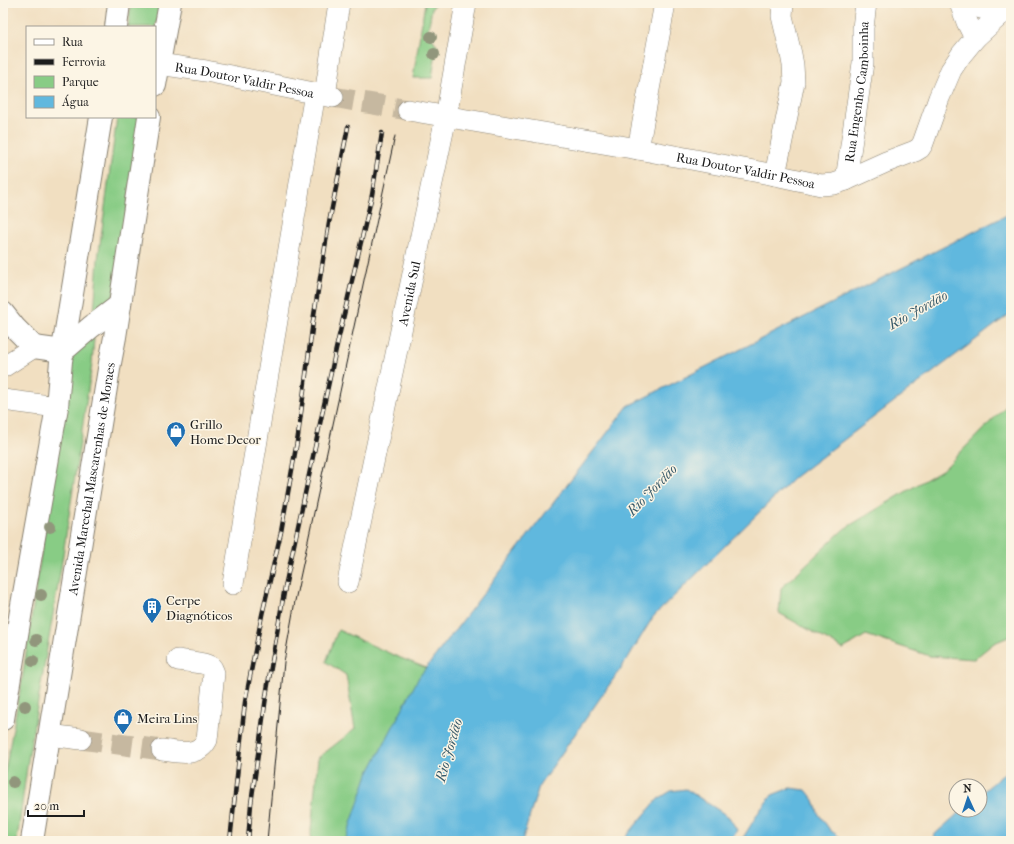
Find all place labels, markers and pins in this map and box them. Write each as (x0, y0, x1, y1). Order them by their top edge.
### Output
place label: Grillo Home Decor (190, 417, 261, 447)
shop icon: Grillo Home Decor (165, 420, 187, 448)
place label: Cerpe Diagnóticos (166, 593, 233, 623)
building icon: Cerpe Diagnóticos (141, 596, 163, 624)
shop icon: Meira Lins (112, 707, 134, 735)
place label: Meira Lins (137, 711, 198, 726)

